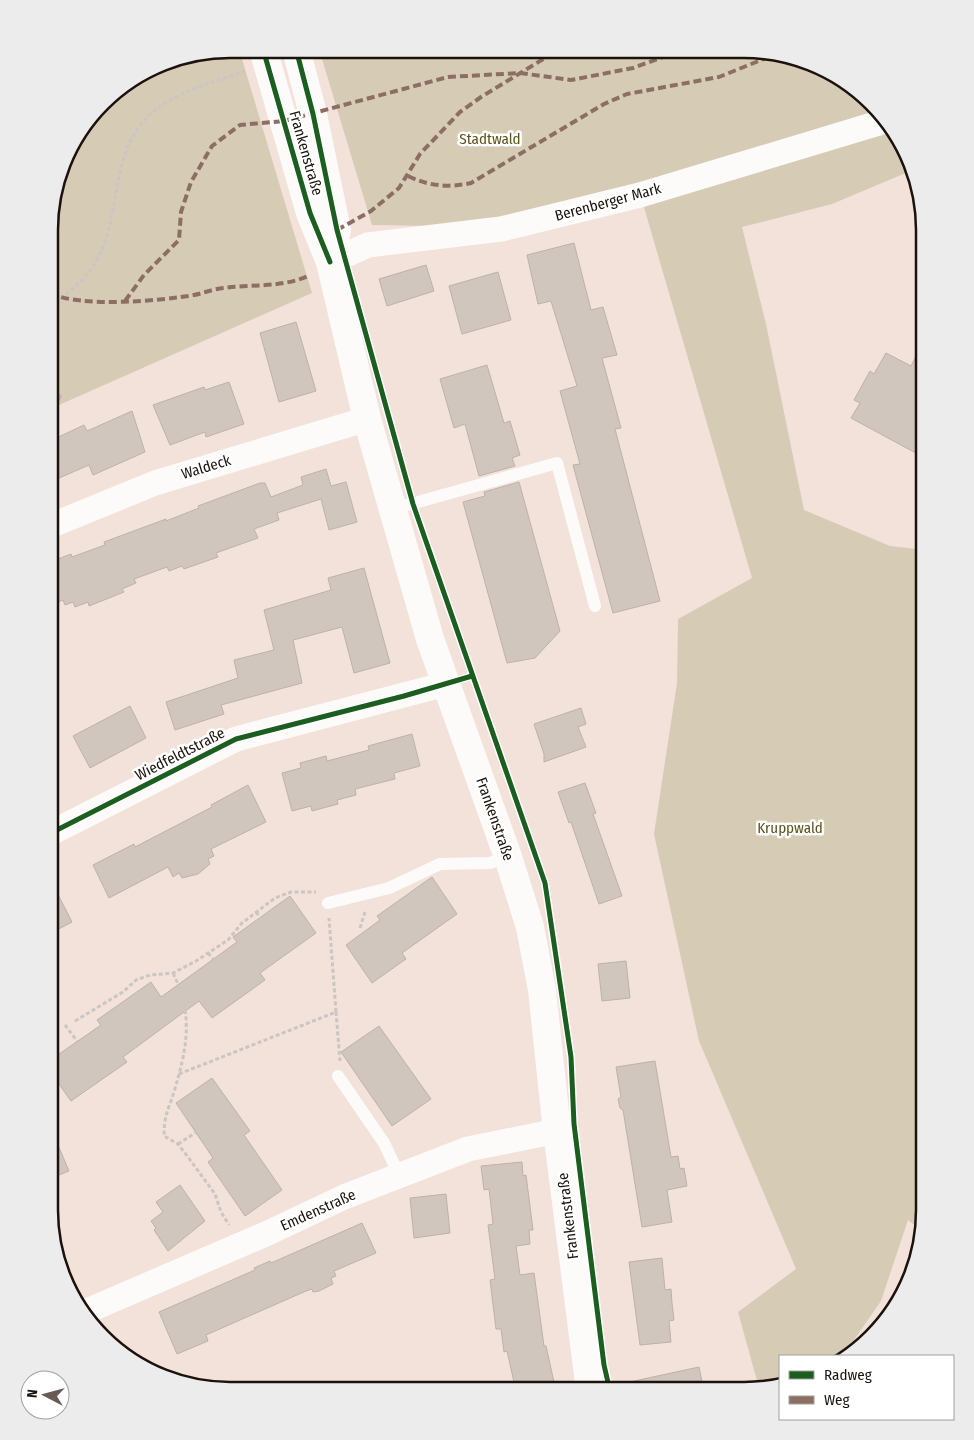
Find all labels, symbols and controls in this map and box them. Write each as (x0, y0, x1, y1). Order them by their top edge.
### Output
street label: Frankenstraße (285, 109, 327, 197)
park label: Stadtwald (459, 130, 521, 148)
street label: Berenberger Mark (553, 179, 663, 225)
street label: Waldeck (179, 451, 233, 483)
street label: Wiedfeldtstraße (132, 724, 228, 784)
street label: Frankenstraße (472, 775, 518, 863)
park label: Kruppwald (757, 819, 823, 837)
street label: Frankenstraße (554, 1172, 582, 1260)
street label: Emdenstraße (278, 1185, 358, 1235)
legend (779, 1355, 954, 1420)
text: Radweg (824, 1366, 872, 1384)
north arrow (20, 1370, 70, 1420)
text: N (24, 1389, 41, 1399)
text: Weg (824, 1391, 850, 1409)

